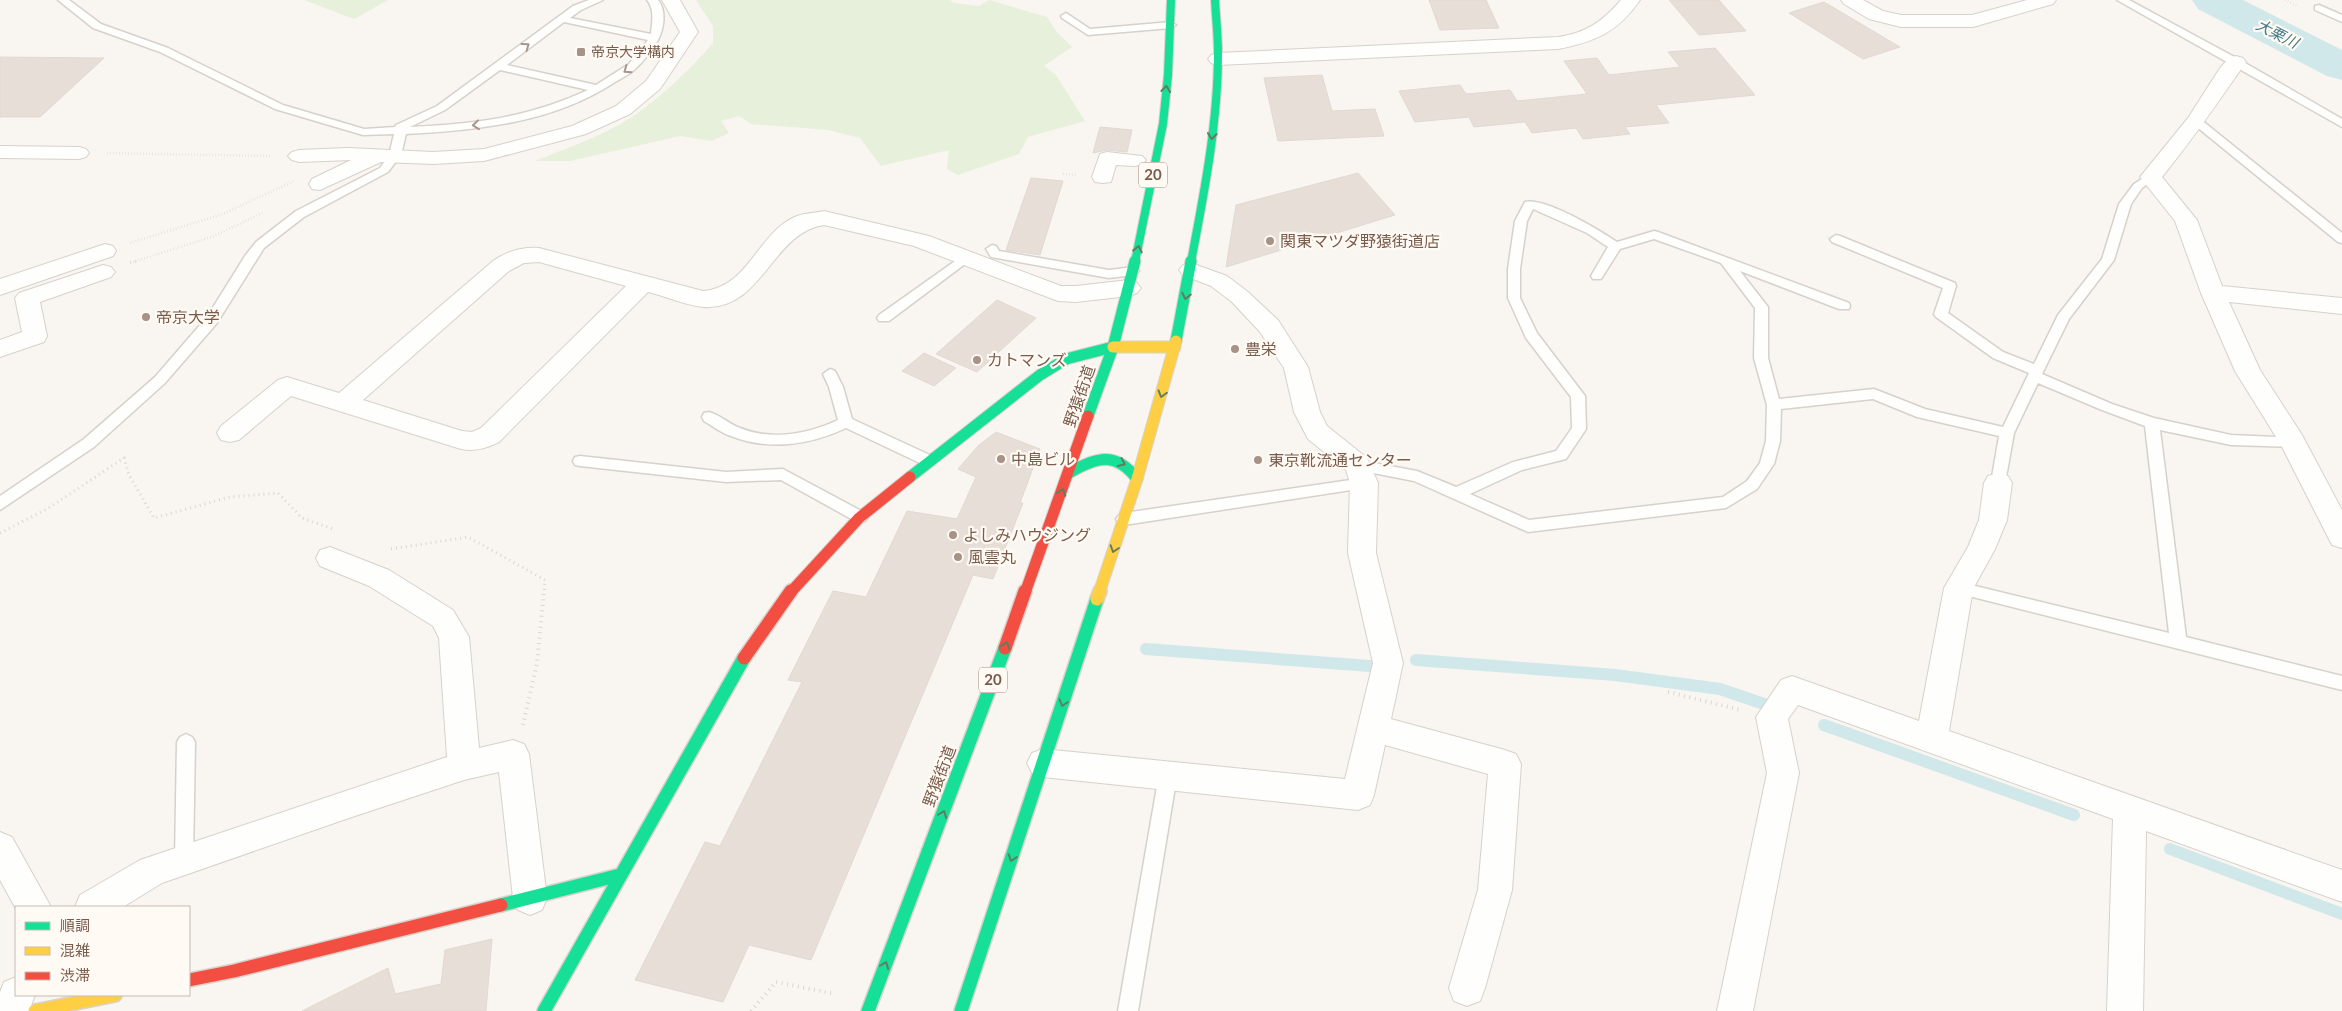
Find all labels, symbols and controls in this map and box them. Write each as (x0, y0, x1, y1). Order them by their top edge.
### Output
water label: 大栗川 (2253, 15, 2303, 52)
one-way arrow (520, 43, 530, 52)
place label: 帝京大学構内 (591, 43, 675, 60)
marker: 帝京大学構内 (575, 46, 587, 58)
one-way arrow (623, 64, 633, 73)
one-way arrow (1161, 85, 1172, 93)
one-way arrow (472, 120, 480, 131)
one-way arrow (1207, 132, 1218, 140)
road number: 20 (1139, 162, 1167, 188)
place label: 関東マツダ野猿街道店 (1280, 231, 1440, 250)
marker: 関東マツダ野猿街道店 (1264, 235, 1276, 247)
one-way arrow (1132, 245, 1143, 253)
one-way arrow (1181, 292, 1191, 301)
place label: 帝京大学 (156, 307, 220, 326)
marker: 帝京大学 (140, 311, 152, 323)
place label: 豊栄 (1245, 339, 1277, 358)
marker: 豊栄 (1229, 343, 1241, 355)
place label: カトマンズ (987, 350, 1067, 369)
marker: カトマンズ (971, 354, 983, 366)
street label: 野猿街道 (1059, 362, 1098, 429)
one-way arrow (1157, 389, 1167, 397)
place label: 中島ビル (1011, 449, 1075, 468)
place label: 東京靴流通センター (1268, 450, 1412, 469)
marker: 中島ビル (995, 453, 1007, 465)
marker: 東京靴流通センター (1252, 454, 1264, 466)
one-way arrow (1117, 456, 1126, 467)
one-way arrow (1056, 489, 1066, 497)
place label: よしみハウジング (963, 525, 1091, 544)
marker: よしみハウジング (947, 529, 959, 541)
one-way arrow (1109, 544, 1119, 553)
place label: 風雲丸 (968, 547, 1016, 566)
marker: 風雲丸 (952, 551, 964, 563)
one-way arrow (1000, 641, 1010, 650)
road number: 20 (979, 668, 1007, 692)
one-way arrow (1058, 699, 1068, 707)
street label: 野猿街道 (918, 743, 959, 809)
one-way arrow (937, 810, 947, 818)
one-way arrow (1007, 853, 1017, 861)
legend (15, 906, 190, 996)
text: 順調 (60, 916, 90, 934)
text: 混雑 (60, 941, 90, 959)
one-way arrow (879, 962, 889, 970)
text: 渋滞 (60, 966, 90, 984)

